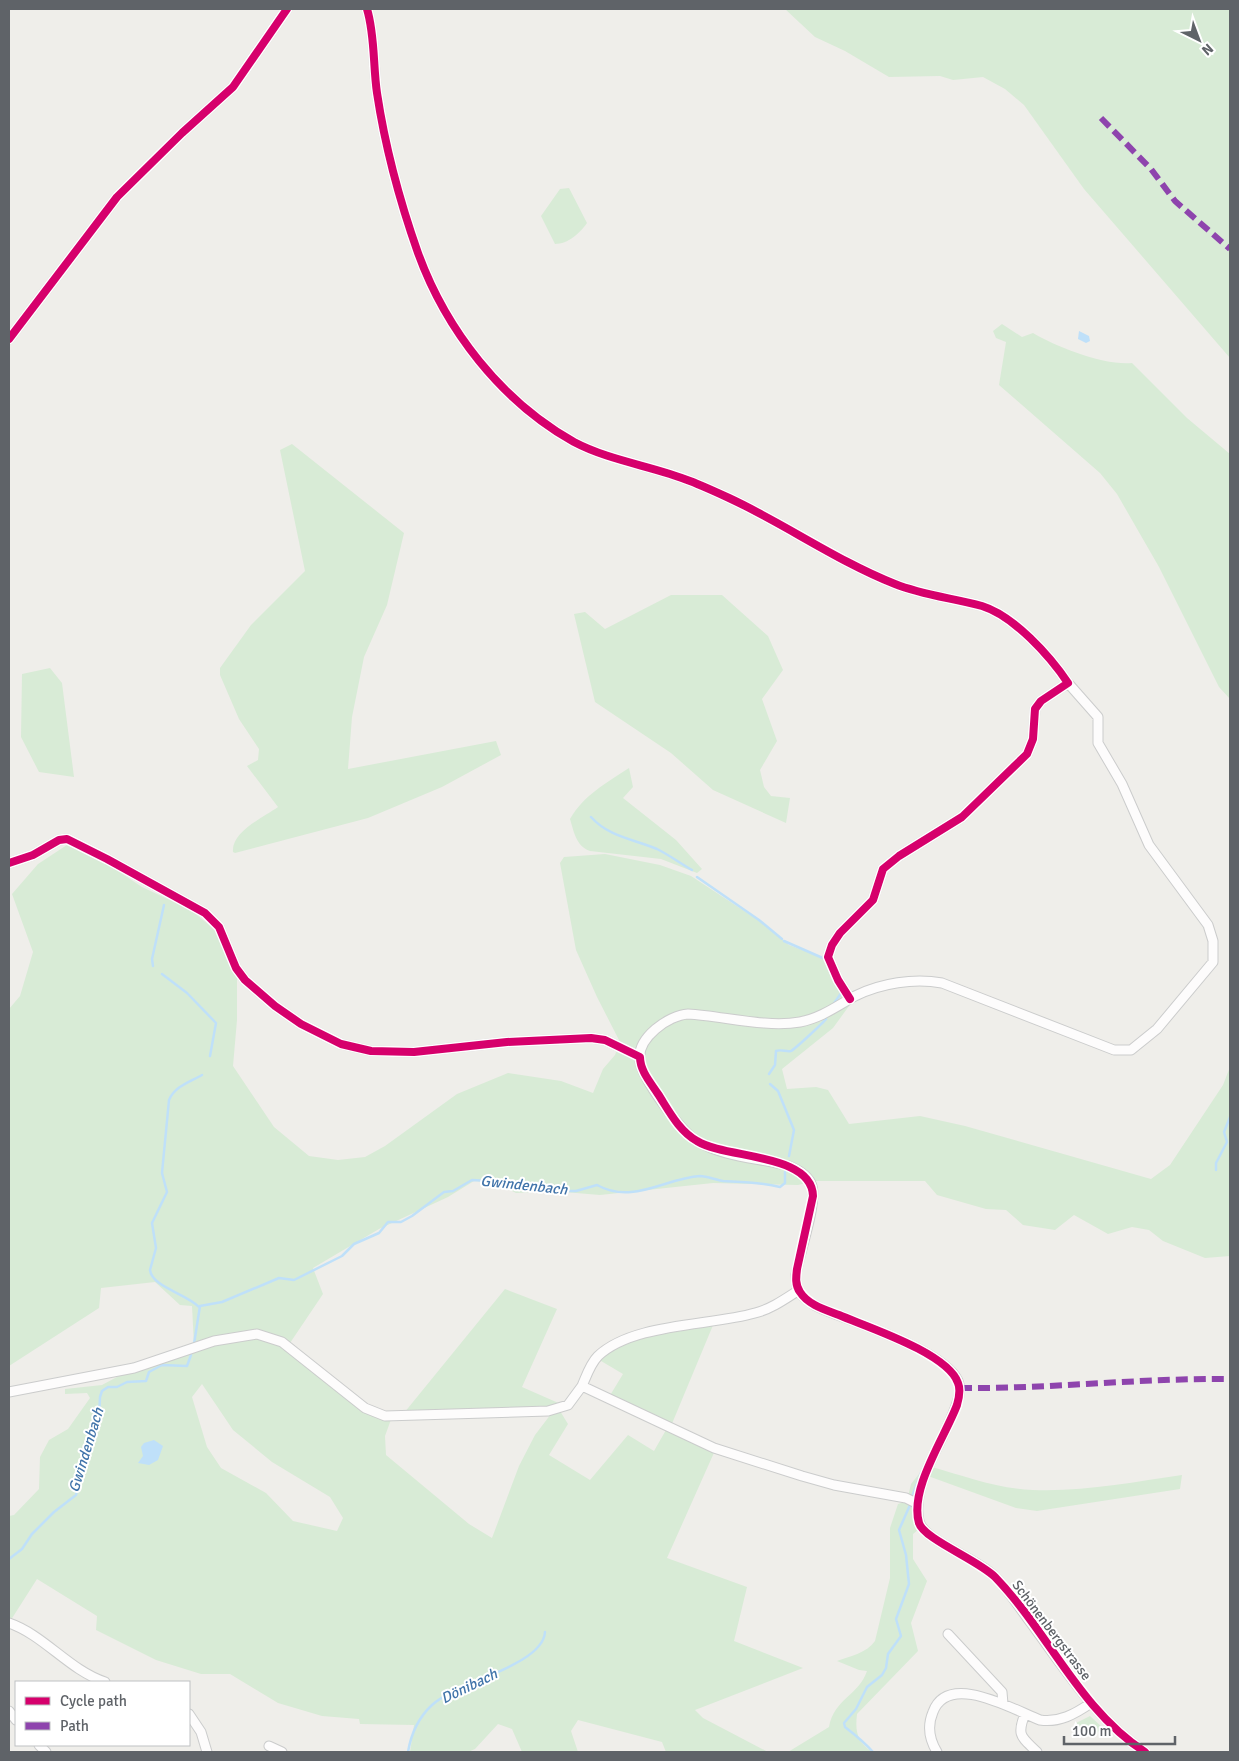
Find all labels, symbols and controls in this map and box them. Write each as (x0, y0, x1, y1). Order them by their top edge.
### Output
north arrow (1174, 15, 1224, 65)
text: N (1198, 40, 1217, 59)
water label: Gwindenbach (480, 1171, 569, 1199)
water label: Gwindenbach (65, 1405, 108, 1494)
street label: Schönenbergstrasse (1008, 1577, 1095, 1684)
water label: Dönibach (438, 1664, 501, 1707)
legend (15, 1681, 190, 1746)
text: Cycle path (60, 1692, 127, 1710)
scale bar (1064, 1714, 1175, 1746)
text: Path (60, 1717, 89, 1735)
text: 100 m (1072, 1722, 1112, 1740)

